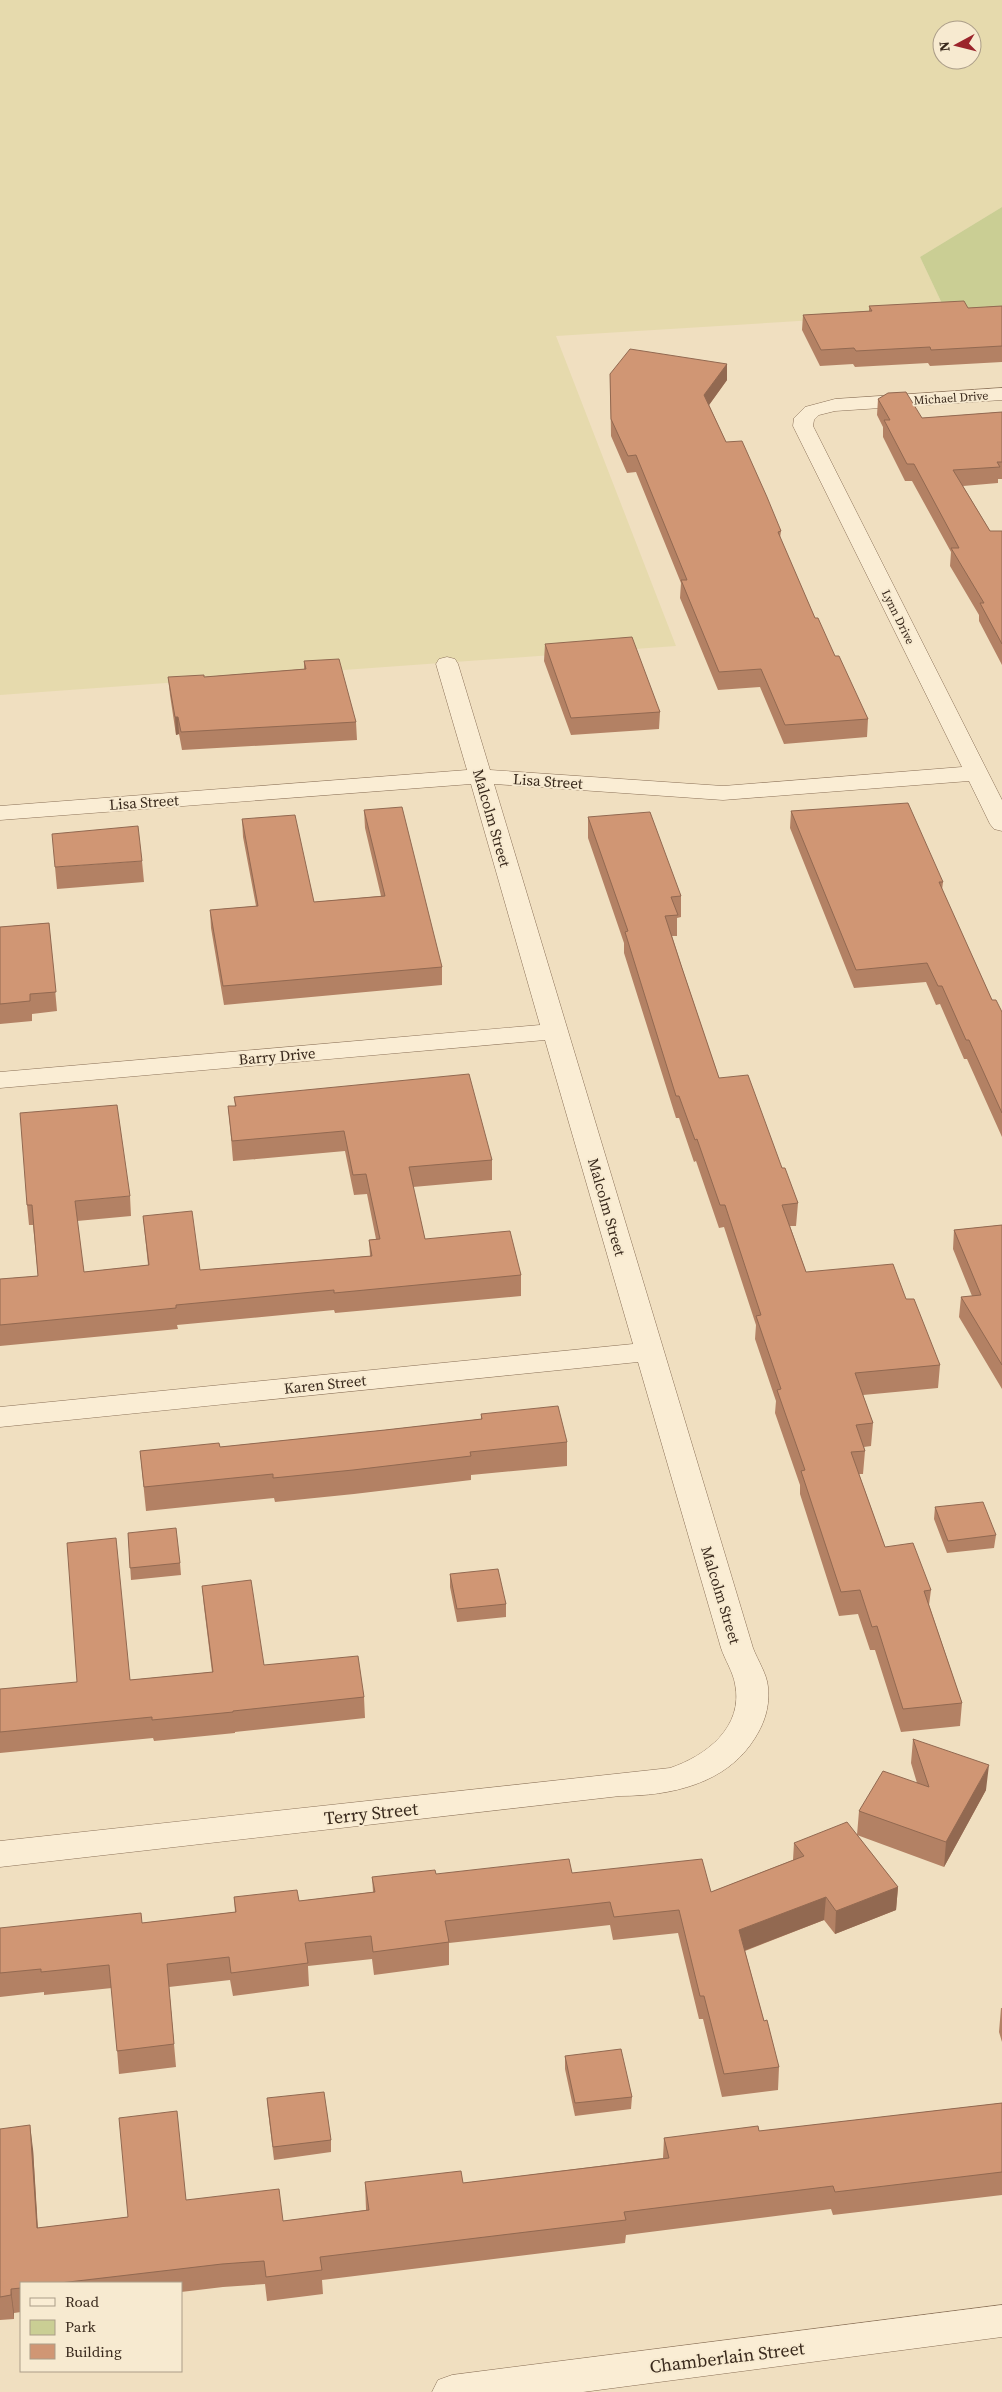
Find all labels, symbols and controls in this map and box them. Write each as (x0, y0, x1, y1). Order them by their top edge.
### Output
north arrow (932, 20, 982, 70)
text: N (934, 40, 955, 53)
street label: Michael Drive (913, 387, 989, 409)
street label: Lynn Drive (878, 587, 918, 647)
street label: Malcolm Street (468, 767, 516, 870)
street label: Lisa Street (512, 768, 584, 794)
street label: Lisa Street (108, 789, 180, 815)
street label: Barry Drive (238, 1042, 317, 1070)
street label: Malcolm Street (583, 1156, 631, 1259)
street label: Karen Street (283, 1369, 367, 1399)
street label: Malcolm Street (696, 1544, 746, 1646)
street label: Terry Street (323, 1796, 419, 1830)
legend (20, 2282, 182, 2372)
text: Road (65, 2291, 99, 2312)
text: Park (65, 2316, 97, 2337)
street label: Chamberlain Street (648, 2335, 806, 2379)
text: Building (65, 2341, 122, 2362)

